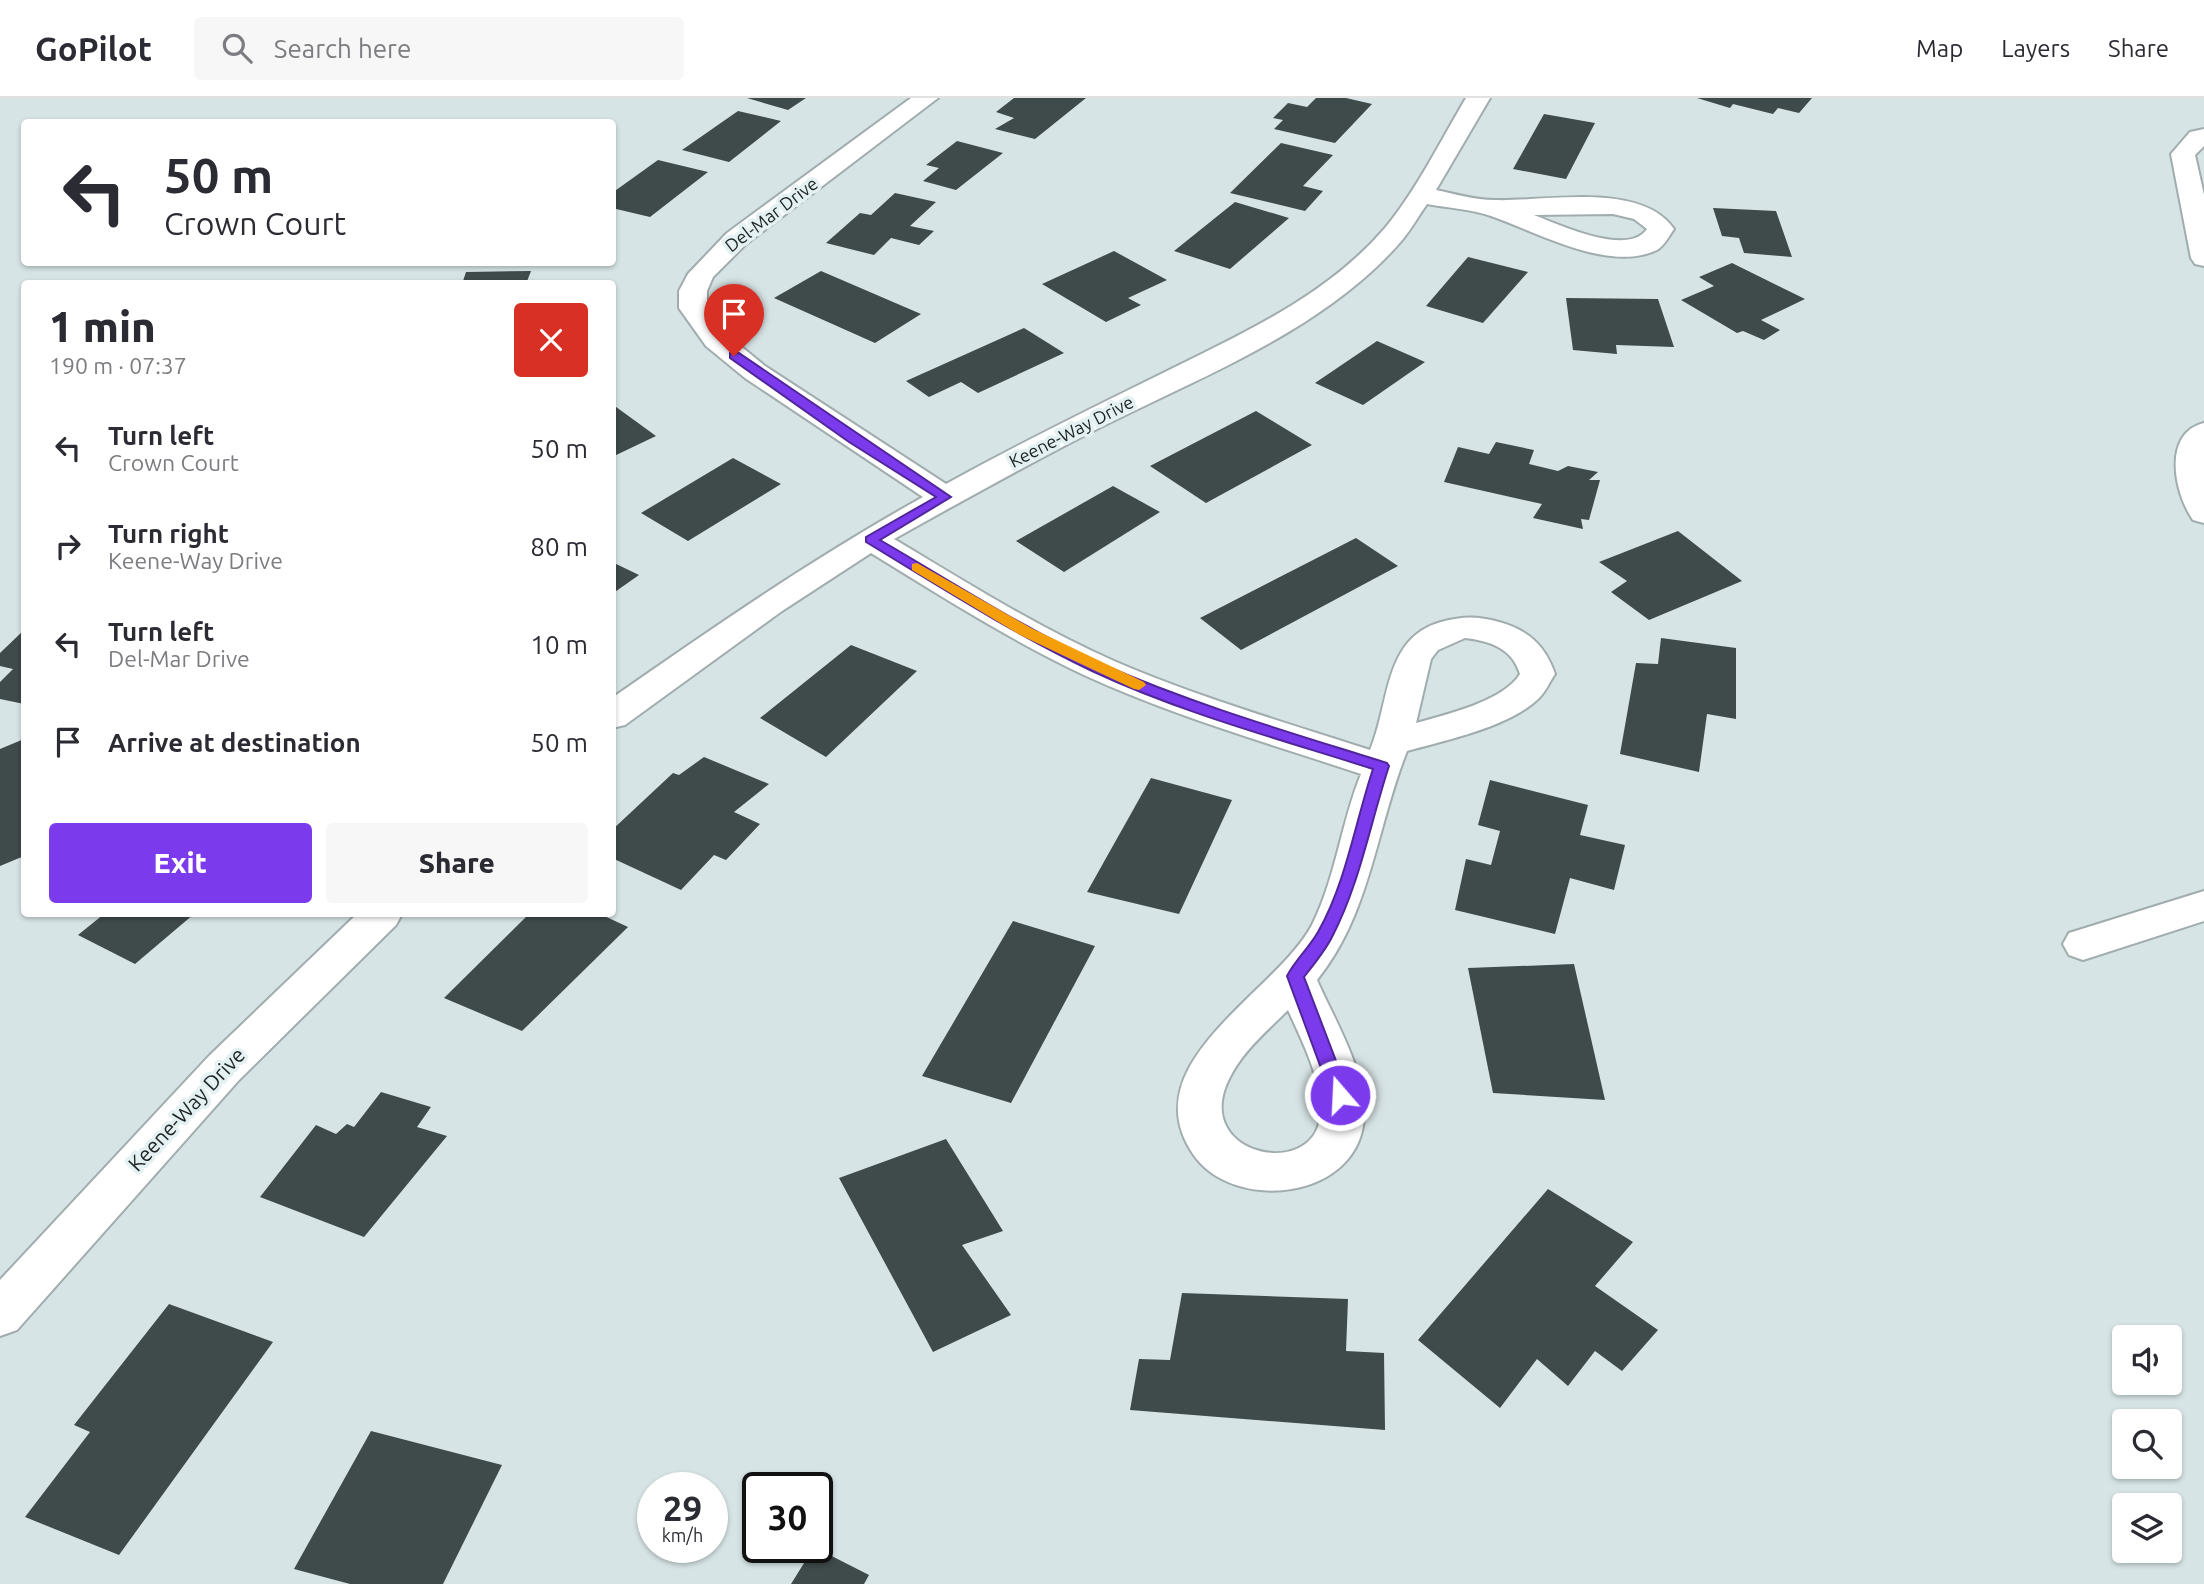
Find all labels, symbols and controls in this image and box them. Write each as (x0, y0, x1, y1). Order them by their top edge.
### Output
search box (194, 17, 684, 80)
icon: search (218, 29, 256, 67)
text: GoPilot (35, 30, 152, 67)
text: Search here (274, 34, 411, 63)
text: Map (1916, 35, 1963, 62)
text: Layers (2001, 35, 2070, 62)
text: Share (2108, 35, 2169, 62)
icon: left (49, 147, 140, 238)
text: 50 m (164, 147, 273, 202)
street label: Del-Mar Drive (721, 173, 821, 255)
text: Crown Court (164, 205, 346, 241)
pin (704, 284, 764, 356)
icon: arrive (715, 295, 753, 333)
text: 1 min (49, 303, 156, 350)
button: close (514, 303, 588, 377)
text: 190 m · 07:37 (49, 353, 187, 378)
street label: Keene-Way Drive (1005, 391, 1137, 471)
text: Turn left (108, 421, 214, 450)
icon: left (49, 429, 87, 467)
text: 50 m (530, 434, 588, 463)
text: Crown Court (108, 450, 239, 475)
text: Turn right (108, 519, 229, 548)
icon: right (49, 527, 87, 565)
text: 80 m (530, 532, 588, 561)
text: Keene-Way Drive (108, 548, 283, 573)
text: Turn left (108, 617, 214, 646)
icon: left (49, 625, 87, 663)
text: 10 m (530, 630, 588, 659)
text: Del-Mar Drive (108, 646, 250, 671)
icon: arrive (49, 723, 87, 761)
text: Arrive at destination (108, 728, 361, 757)
text: 50 m (530, 728, 588, 757)
button: Exit (49, 823, 312, 903)
button: Share (326, 823, 588, 903)
street label: Keene-Way Drive (123, 1042, 249, 1176)
position arrow (1303, 1058, 1377, 1132)
map controls (2112, 1325, 2182, 1563)
button: sound (2112, 1325, 2182, 1395)
button: search (2112, 1409, 2182, 1479)
speed limit sign: 30 (742, 1472, 833, 1563)
text: 29 (663, 1488, 702, 1528)
button: layers (2112, 1493, 2182, 1563)
text: km/h (662, 1525, 703, 1545)

